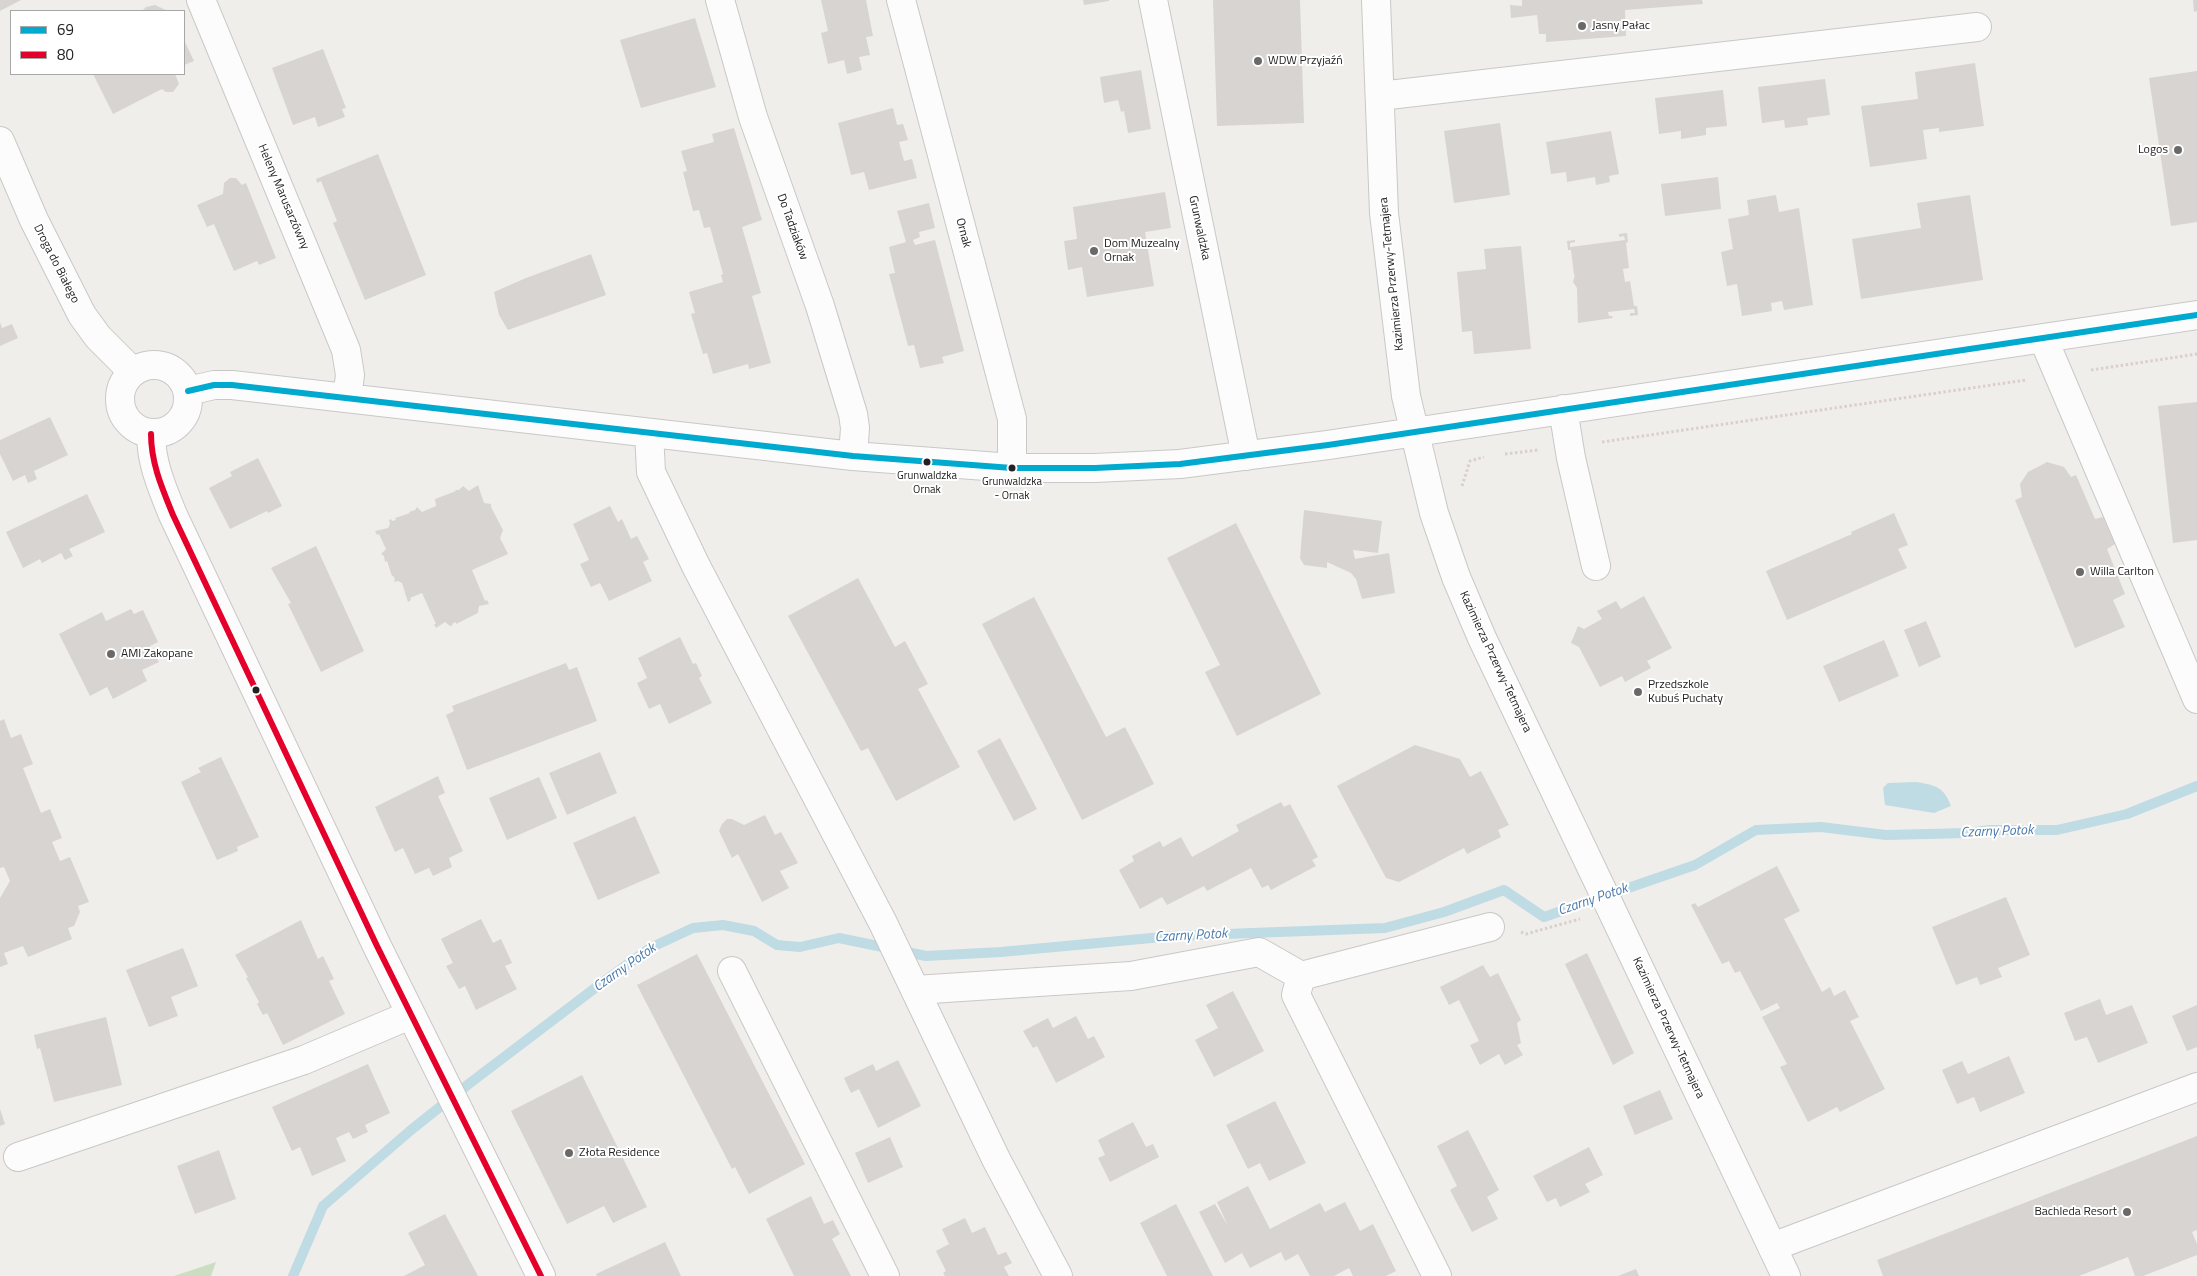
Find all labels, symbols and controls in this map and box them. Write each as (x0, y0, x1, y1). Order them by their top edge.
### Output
legend (10, 10, 185, 75)
text: 69 (57, 18, 74, 41)
place label: Jasny Pałac (1592, 19, 1650, 33)
marker: Jasny Pałac (1576, 20, 1588, 32)
text: 80 (57, 43, 74, 66)
place label: WDW Przyjaźń (1268, 54, 1343, 68)
marker: WDW Przyjaźń (1252, 55, 1264, 67)
street label: Heleny Marusarzówny (254, 142, 312, 252)
place label: Logos (2138, 143, 2168, 157)
marker: Logos (2172, 144, 2184, 156)
street label: Do Tadziaków (773, 192, 811, 262)
street label: Grunwaldzka (1185, 194, 1213, 262)
street label: Kazimierza Przerwy-Tetmajera (1377, 196, 1407, 352)
street label: Ornak (952, 217, 974, 249)
street label: Droga do Białego (30, 222, 82, 306)
place label: Dom Muzealny Ornak (1104, 237, 1180, 265)
marker: Dom Muzealny Ornak (1088, 245, 1100, 257)
marker: Grunwaldzka Ornak (922, 457, 932, 467)
marker: Grunwaldzka - Ornak (1007, 463, 1017, 473)
place label: Grunwaldzka Ornak (897, 469, 957, 495)
place label: Grunwaldzka - Ornak (982, 475, 1042, 501)
place label: Willa Carlton (2090, 565, 2154, 579)
marker: Willa Carlton (2074, 566, 2086, 578)
street label: Kazimierza Przerwy-Tetmajera (1456, 589, 1534, 735)
place label: AMI Zakopane (121, 647, 193, 661)
marker: AMI Zakopane (105, 648, 117, 660)
place label: Przedszkole Kubuś Puchaty (1648, 678, 1723, 706)
unlabelled marker (251, 685, 261, 695)
marker: Przedszkole Kubuś Puchaty (1632, 686, 1644, 698)
water label: Czarny Potok (1960, 822, 2034, 842)
water label: Czarny Potok (1556, 880, 1630, 920)
water label: Czarny Potok (1154, 926, 1228, 946)
water label: Czarny Potok (590, 940, 660, 996)
street label: Kazimierza Przerwy-Tetmajera (1629, 955, 1707, 1101)
place label: Złota Residence (579, 1146, 660, 1160)
marker: Złota Residence (563, 1147, 575, 1159)
place label: Bachleda Resort (2034, 1205, 2117, 1219)
marker: Bachleda Resort (2121, 1206, 2133, 1218)

